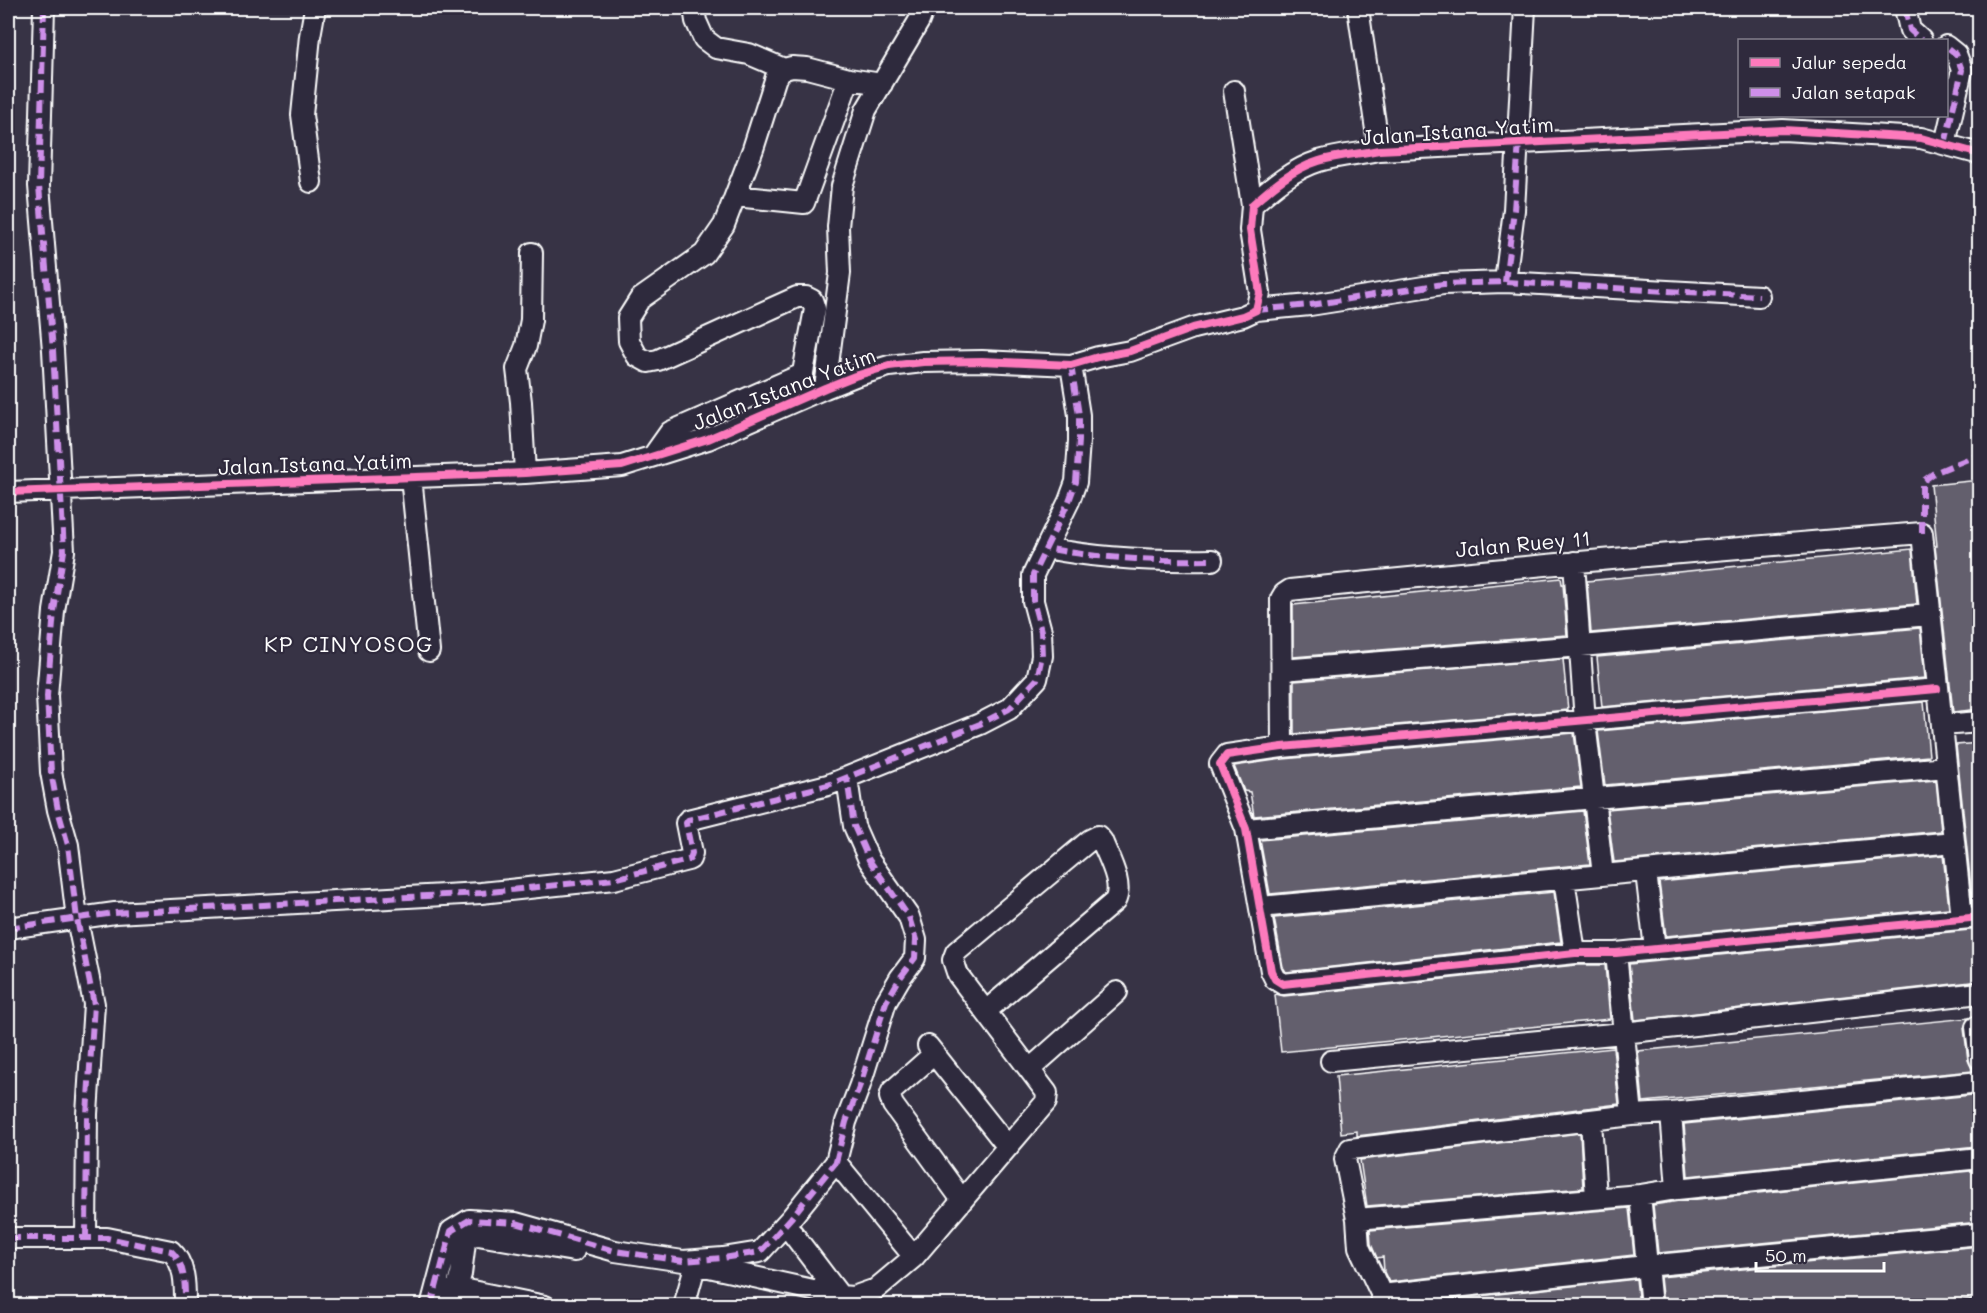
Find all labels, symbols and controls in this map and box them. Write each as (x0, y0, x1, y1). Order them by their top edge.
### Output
legend (1738, 39, 1948, 117)
text: Jalur sepeda (1792, 50, 1907, 74)
text: Jalan setapak (1792, 80, 1915, 104)
street label: Jalan Istana Yatim (1359, 110, 1555, 150)
street label: Jalan Istana Yatim (689, 341, 879, 435)
street label: Jalan Istana Yatim (218, 446, 412, 480)
street label: Jalan Ruey 11 (1454, 524, 1592, 562)
district label: KP CINYOSOG (264, 629, 434, 658)
scale bar (1756, 1235, 1884, 1273)
text: 50 m (1765, 1243, 1807, 1267)

